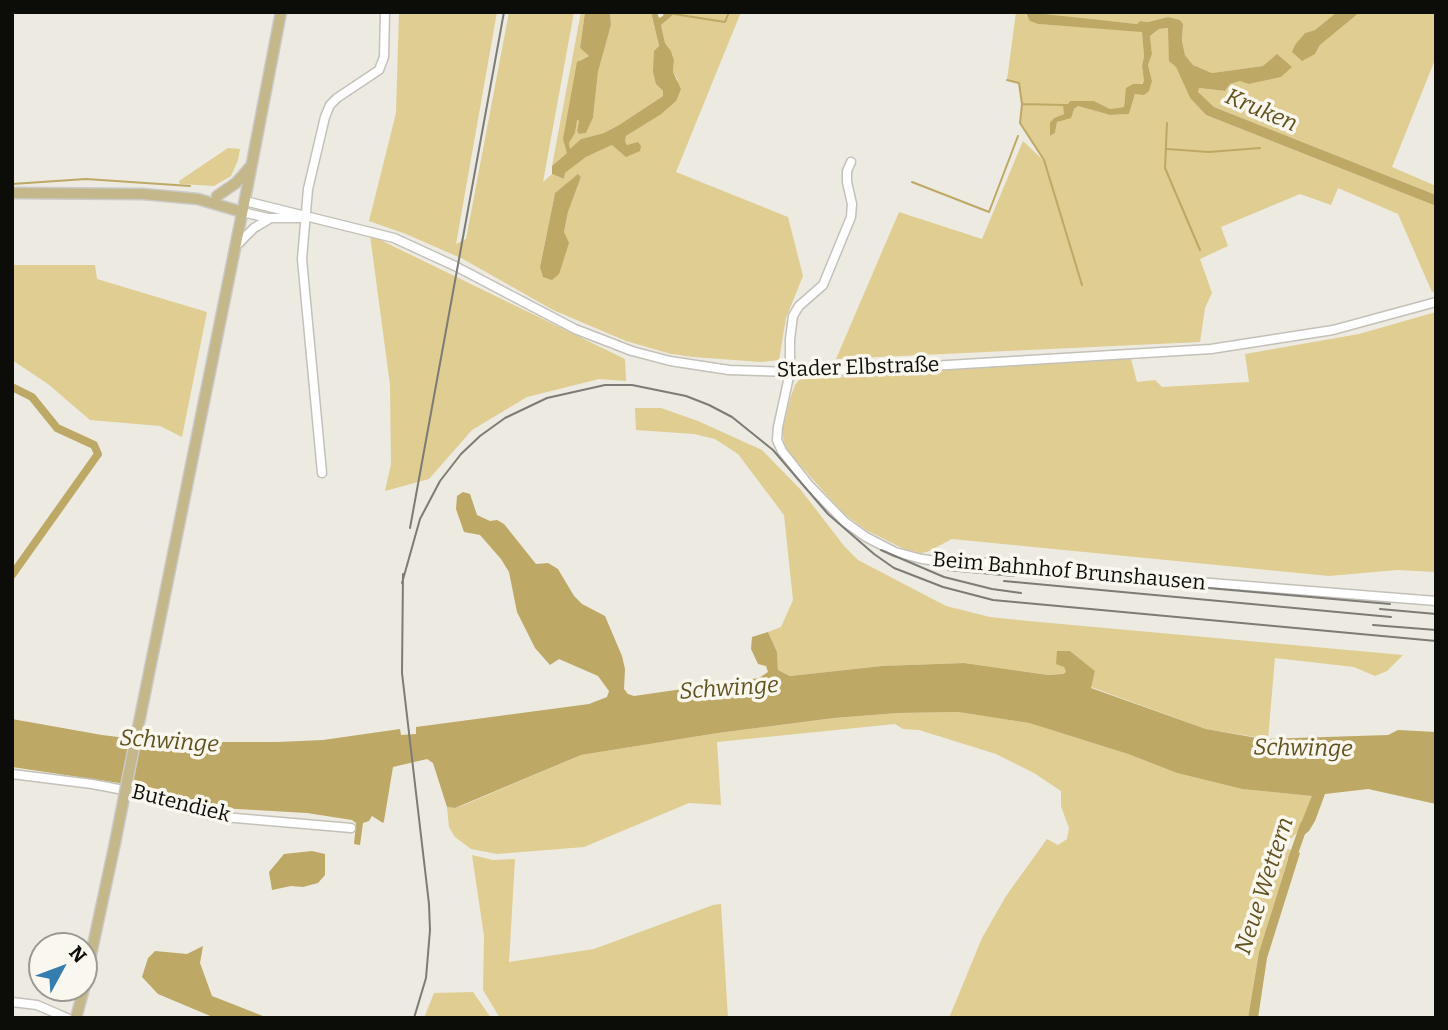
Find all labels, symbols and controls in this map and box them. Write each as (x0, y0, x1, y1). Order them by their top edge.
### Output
water label: Kruken (1221, 84, 1301, 138)
street label: Stader Elbstraße (776, 353, 940, 383)
street label: Beim Bahnhof Brunshausen (931, 548, 1207, 596)
water label: Schwinge (678, 672, 780, 706)
water label: Schwinge (118, 725, 220, 759)
water label: Schwinge (1253, 734, 1353, 764)
street label: Butendiek (129, 780, 233, 828)
water label: Neue Wettern (1230, 814, 1300, 958)
north arrow (28, 932, 98, 1002)
text: N (64, 941, 91, 967)

